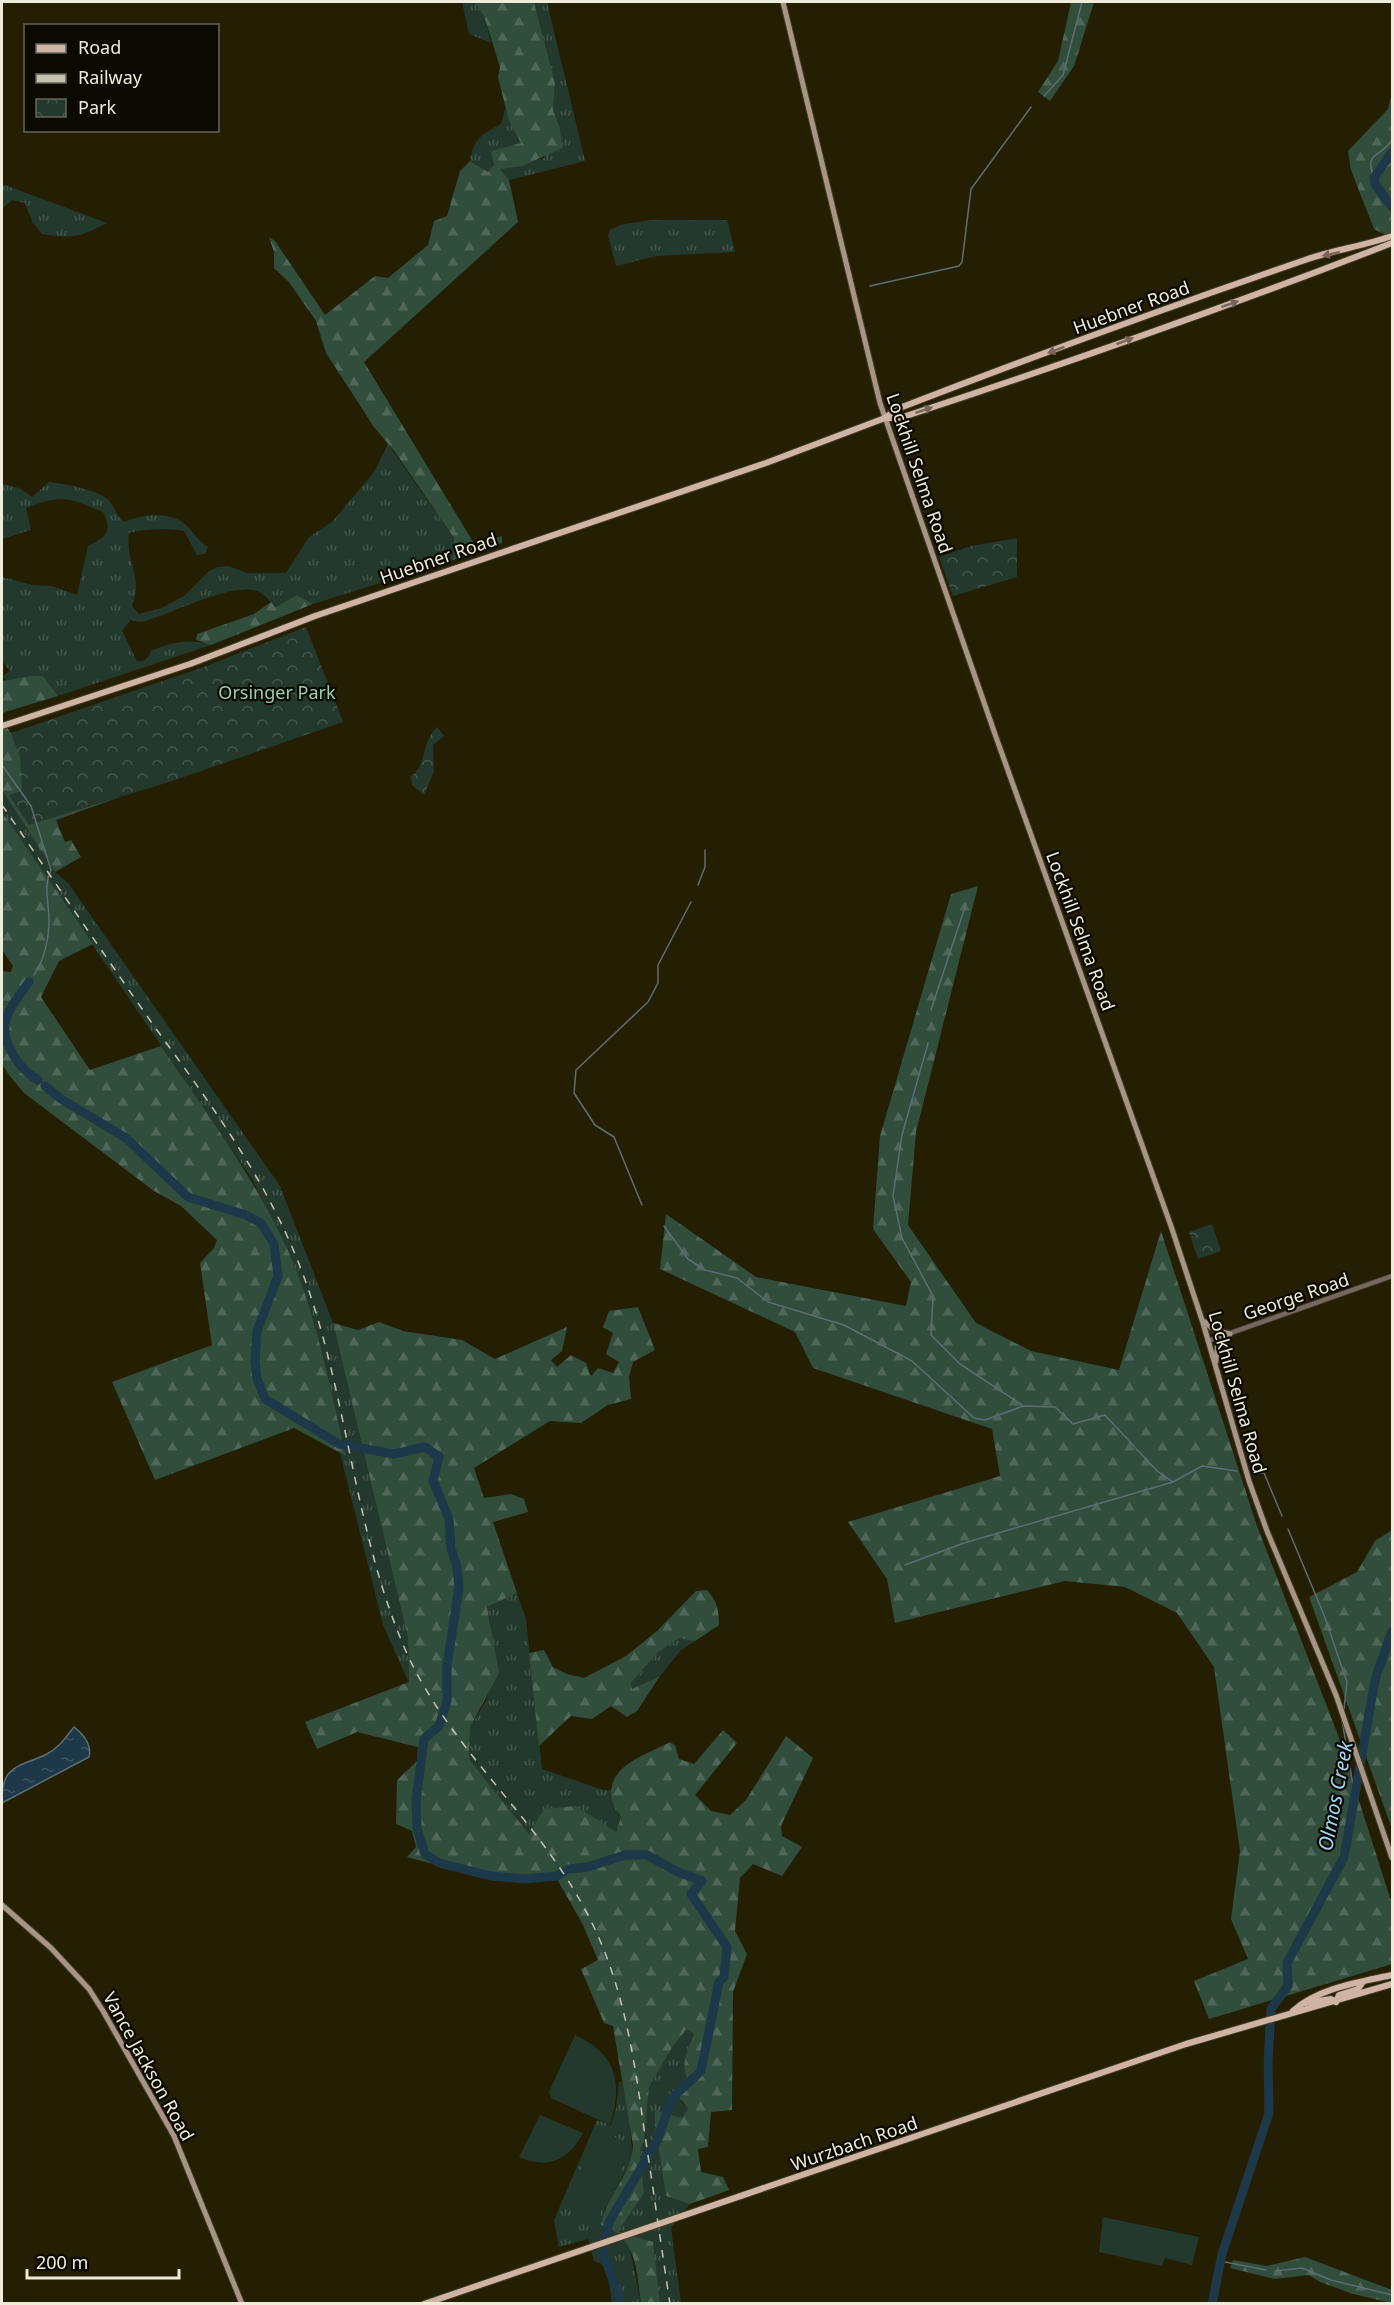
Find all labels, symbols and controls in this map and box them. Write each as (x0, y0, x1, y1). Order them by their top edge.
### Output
legend (24, 24, 219, 132)
text: Road (78, 35, 121, 59)
text: Railway (78, 65, 143, 89)
text: Park (78, 95, 116, 119)
one-way arrow (1322, 250, 1341, 259)
street label: Huebner Road (1069, 275, 1193, 339)
one-way arrow (1221, 298, 1239, 308)
one-way arrow (1116, 336, 1134, 345)
one-way arrow (1047, 345, 1065, 355)
street label: Lockhill Selma Road (881, 390, 959, 556)
one-way arrow (915, 404, 933, 414)
street label: Huebner Road (376, 527, 500, 589)
park label: Orsinger Park (218, 680, 336, 704)
street label: Lockhill Selma Road (1041, 848, 1121, 1014)
street label: George Road (1240, 1267, 1352, 1325)
street label: Lockhill Selma Road (1203, 1308, 1273, 1476)
water label: Olmos Creek (1311, 1738, 1359, 1853)
street label: Vance Jackson Road (98, 1987, 200, 2145)
street label: Wurzbach Road (787, 2110, 921, 2176)
scale bar (27, 2242, 178, 2280)
text: 200 m (36, 2250, 88, 2274)

